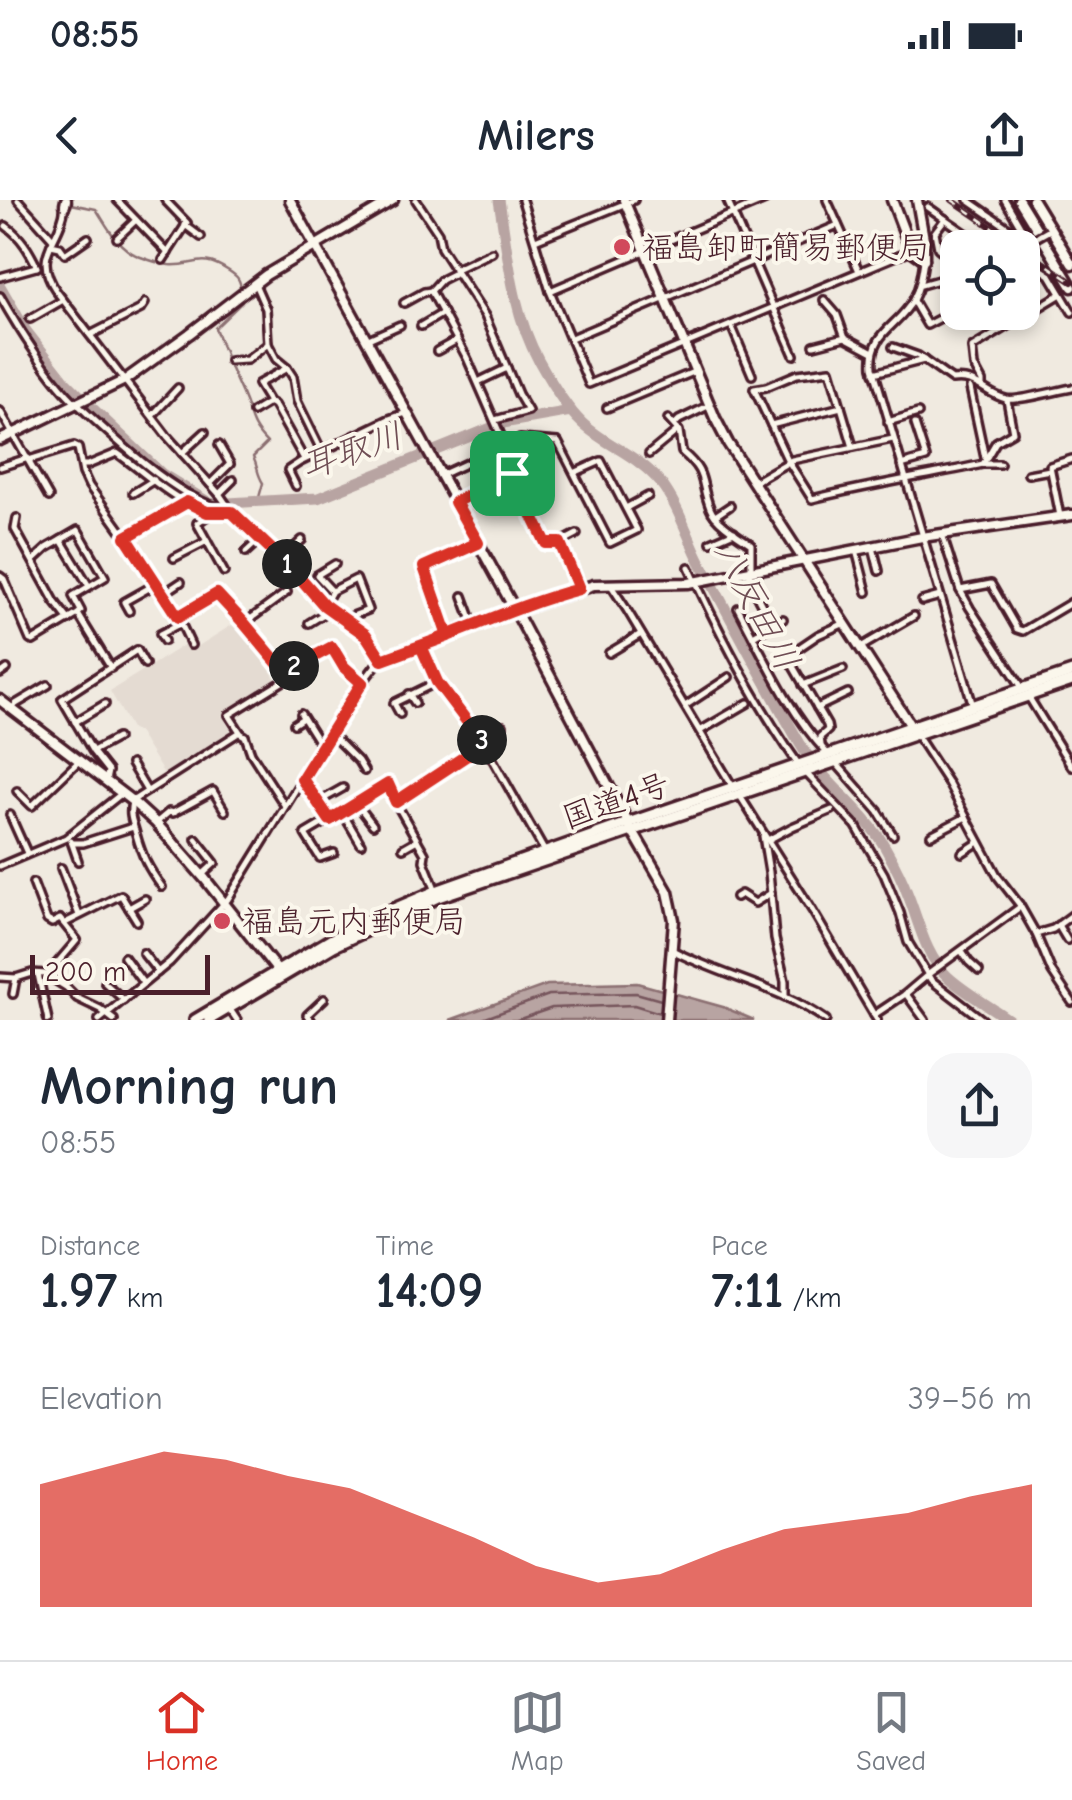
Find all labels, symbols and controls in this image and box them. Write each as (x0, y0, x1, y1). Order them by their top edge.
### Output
text: 08:55 (50, 13, 139, 57)
icon: back (40, 108, 95, 163)
icon: share (977, 108, 1032, 163)
text: Milers (477, 109, 595, 161)
place label: 福島卸町簡易郵便局 (642, 229, 930, 266)
map controls (940, 230, 1040, 330)
button: locate (940, 230, 1040, 330)
marker: 福島卸町簡易郵便局 (611, 236, 633, 258)
water label: 耳取川 (296, 415, 408, 487)
pin (470, 431, 555, 516)
icon: arrive (485, 446, 540, 501)
water label: 八反田川 (706, 535, 808, 677)
pin: 1 (262, 539, 312, 589)
text: 1 (281, 548, 293, 580)
pin: 2 (269, 641, 319, 691)
text: 2 (287, 650, 301, 682)
pin: 3 (457, 715, 507, 765)
text: 3 (475, 724, 489, 756)
street label: 国道4号 (557, 765, 675, 837)
place label: 福島元内郵便局 (242, 903, 466, 940)
marker: 福島元内郵便局 (211, 910, 233, 932)
scale bar (30, 950, 210, 994)
text: 200 m (45, 956, 126, 988)
button: share (927, 1053, 1032, 1158)
text: Morning run (40, 1054, 338, 1118)
text: 08:55 (40, 1124, 116, 1161)
text: Distance (40, 1230, 140, 1262)
text: Time (376, 1230, 434, 1262)
text: Pace (711, 1230, 768, 1262)
text: 1.97 (40, 1262, 117, 1320)
text: 14:09 (376, 1262, 483, 1320)
text: 7:11 (711, 1262, 783, 1320)
text: km (117, 1282, 163, 1314)
text: /km (783, 1282, 842, 1314)
text: Elevation (40, 1380, 163, 1417)
text: 39–56 m (908, 1380, 1032, 1417)
tab: Home (146, 1685, 218, 1777)
tab: Map (510, 1685, 565, 1777)
tab: Saved (856, 1685, 926, 1777)

